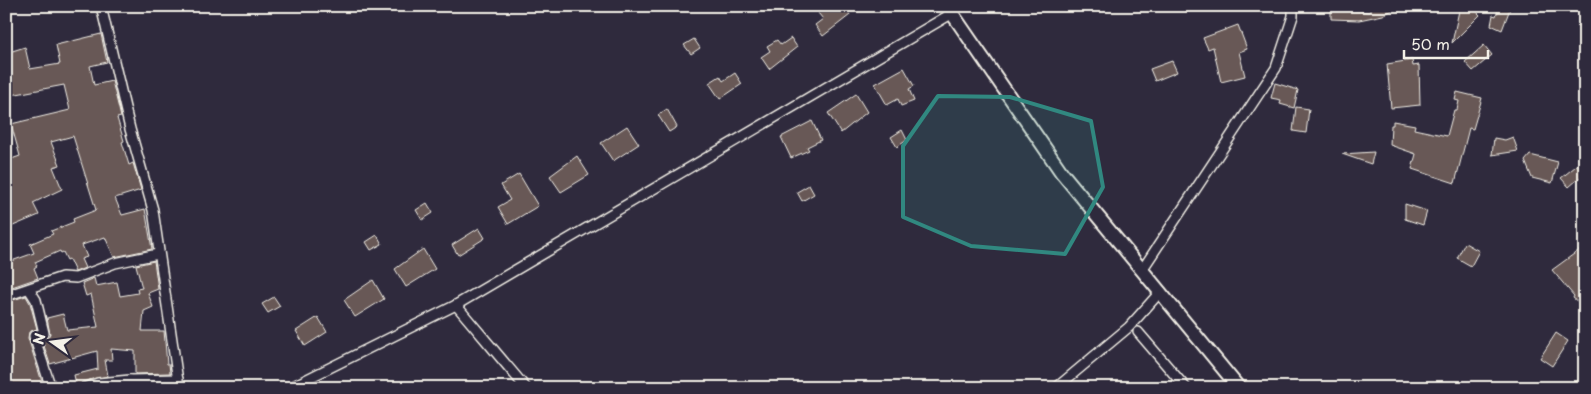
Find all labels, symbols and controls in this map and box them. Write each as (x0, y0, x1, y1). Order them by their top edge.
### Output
scale bar (1404, 28, 1487, 60)
text: 50 m (1411, 32, 1450, 55)
north arrow (28, 316, 78, 366)
text: N (27, 331, 50, 347)

